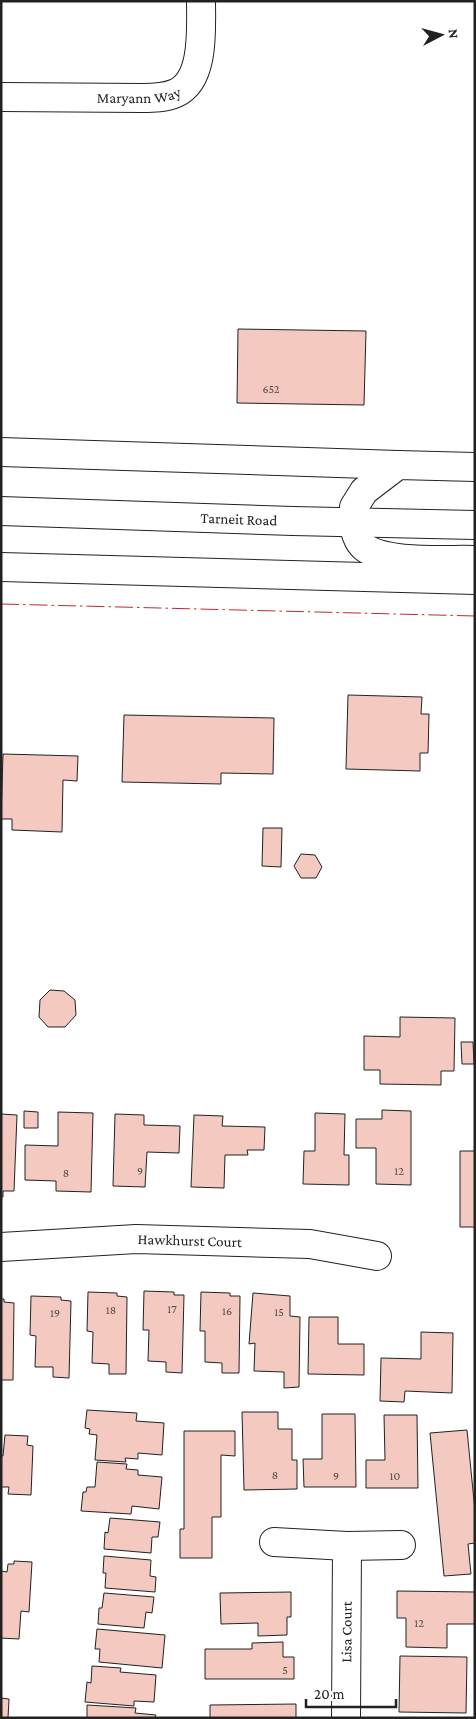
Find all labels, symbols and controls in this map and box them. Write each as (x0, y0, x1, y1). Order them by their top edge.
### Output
north arrow (416, 10, 466, 60)
text: N (445, 28, 462, 40)
street label: Maryann Way (97, 84, 184, 107)
house number: 652 (262, 382, 280, 396)
street label: Tarneit Road (200, 510, 278, 528)
house number: 9 (137, 1164, 143, 1178)
house number: 12 (394, 1164, 404, 1178)
house number: 8 (63, 1166, 69, 1180)
street label: Hawkhurst Court (137, 1231, 243, 1250)
house number: 17 (167, 1302, 177, 1316)
house number: 18 (106, 1303, 116, 1317)
house number: 16 (222, 1304, 232, 1318)
house number: 15 (274, 1305, 284, 1319)
house number: 19 (50, 1306, 60, 1320)
house number: 8 (272, 1468, 278, 1482)
house number: 9 (333, 1469, 339, 1483)
house number: 10 (390, 1469, 401, 1483)
street label: Lisa Court (338, 1600, 355, 1663)
house number: 12 (414, 1616, 424, 1630)
house number: 5 (282, 1663, 288, 1677)
scale bar (306, 1676, 396, 1708)
text: 20 m (314, 1686, 345, 1702)

